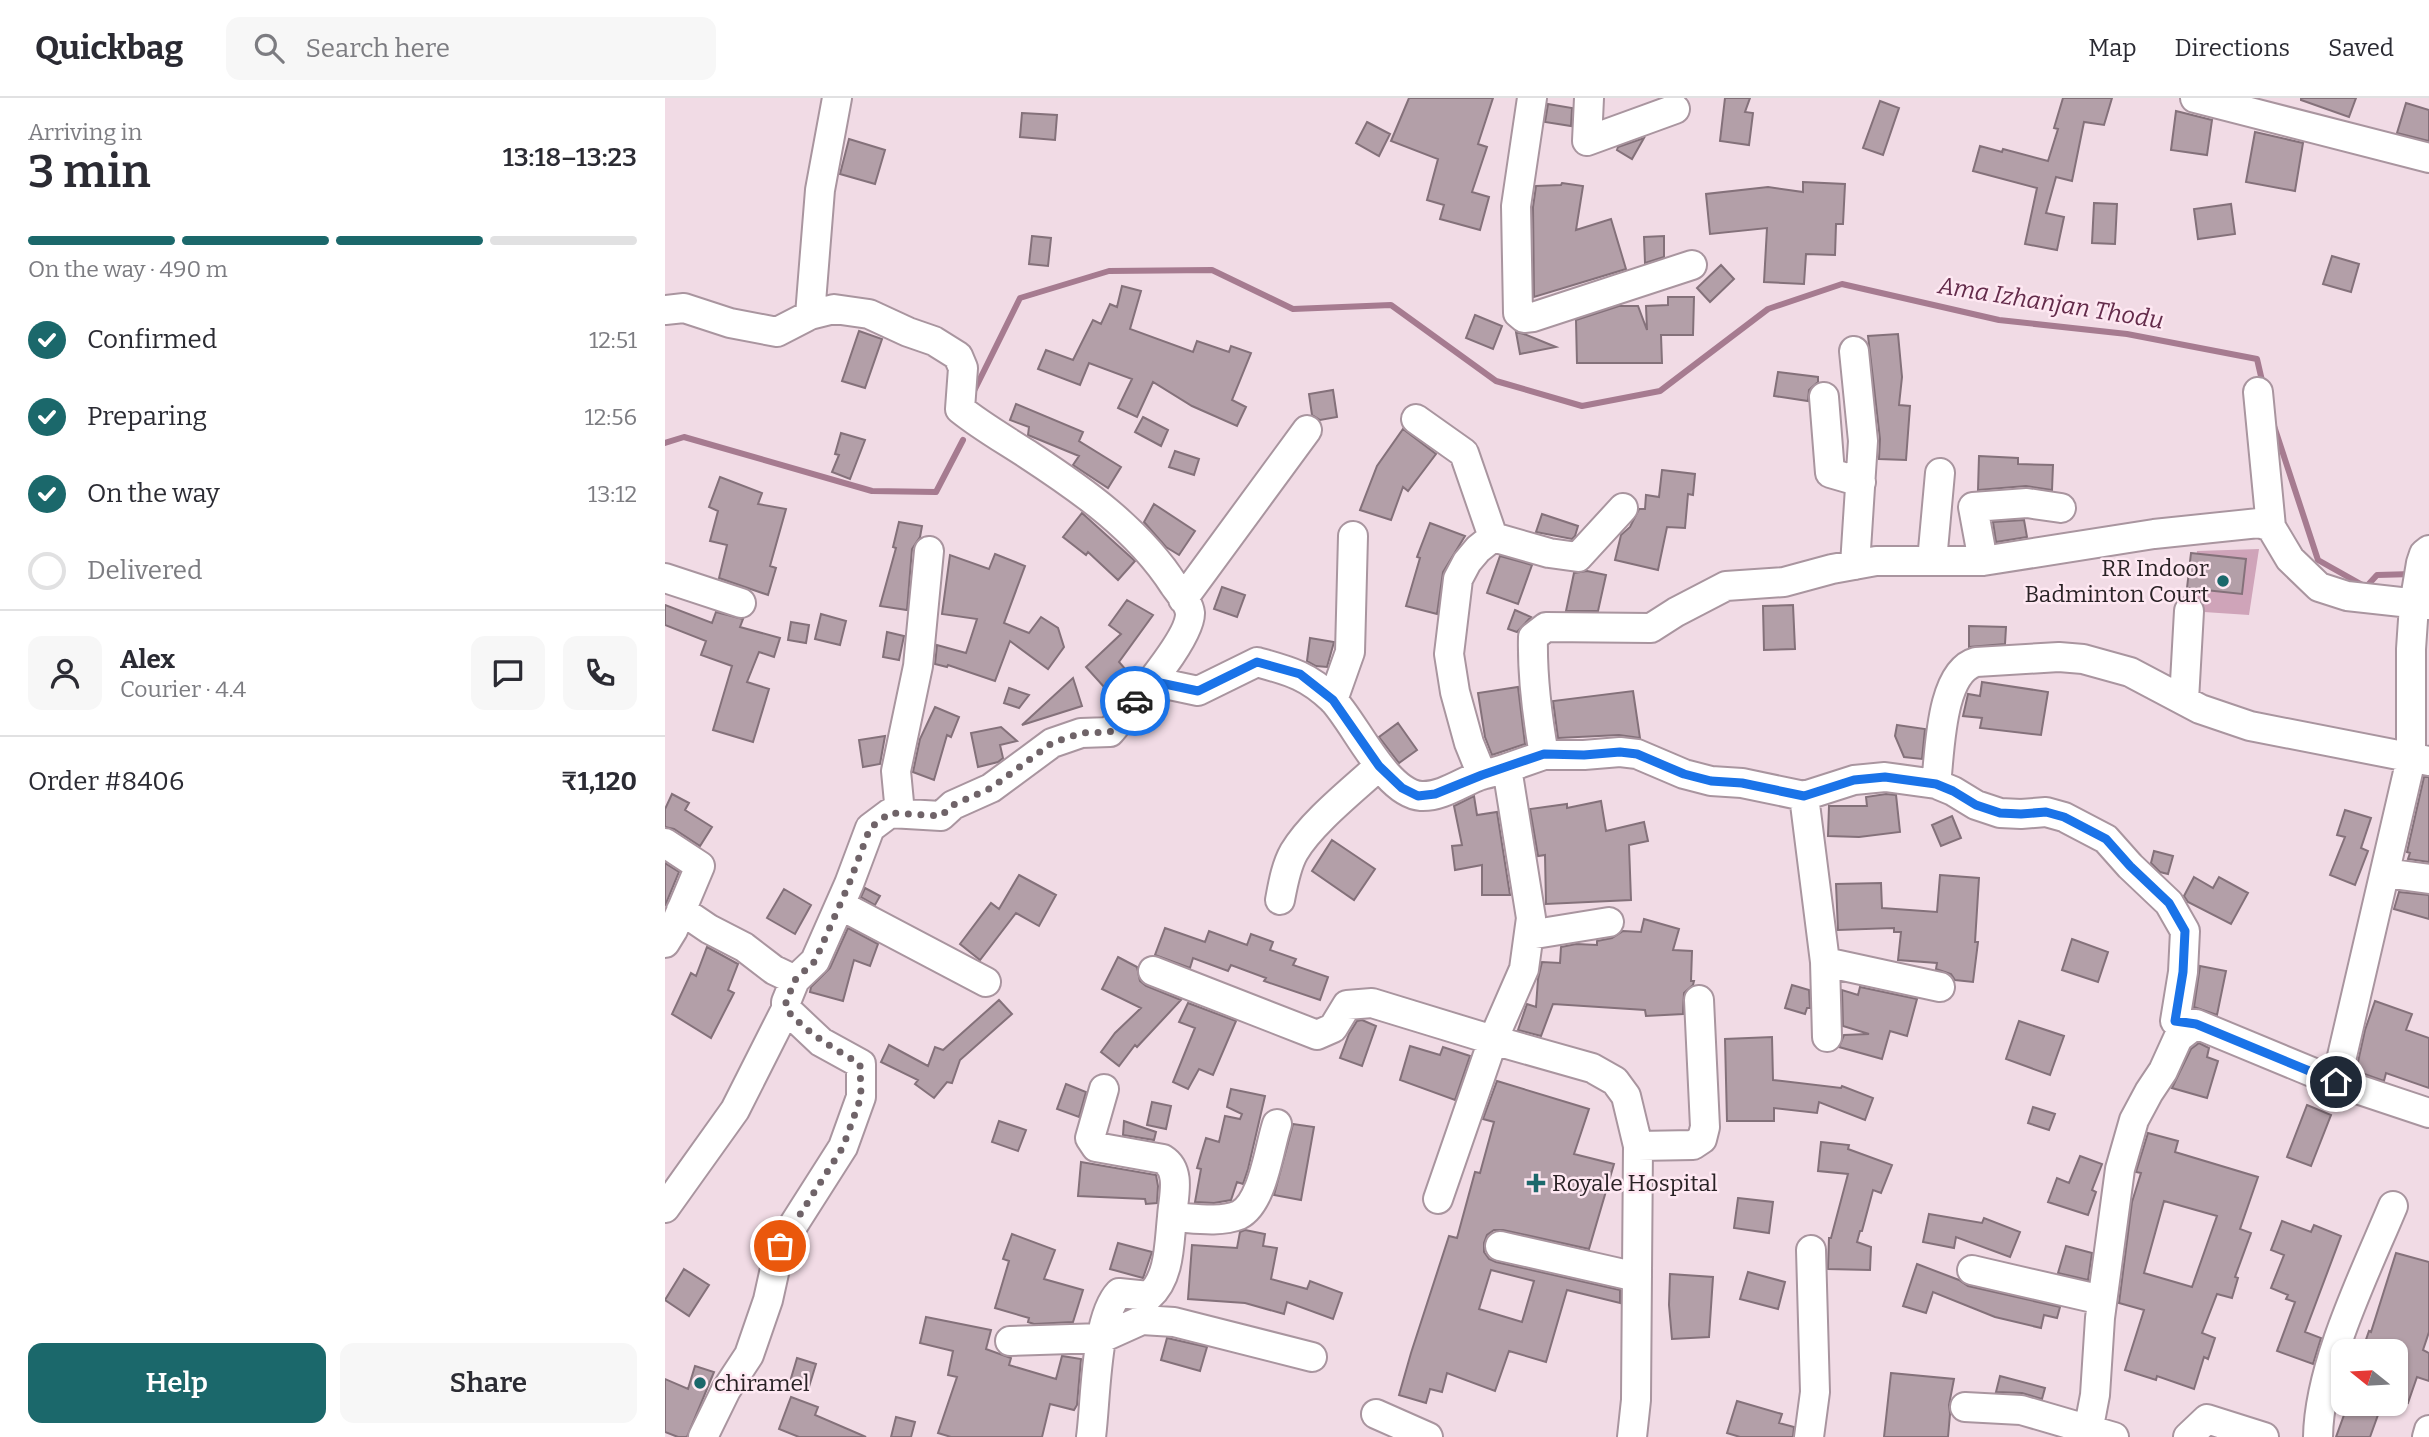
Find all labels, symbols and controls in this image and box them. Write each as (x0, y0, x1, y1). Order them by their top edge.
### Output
search box (226, 17, 716, 80)
text: Quickbag (35, 28, 184, 68)
icon: search (250, 29, 288, 67)
text: Search here (306, 33, 450, 64)
text: Map (2088, 34, 2137, 62)
text: Directions (2175, 34, 2290, 62)
text: Saved (2328, 34, 2394, 62)
text: Arriving in (28, 118, 142, 146)
text: 13:18–13:23 (503, 142, 637, 173)
text: 3 min (28, 144, 151, 199)
text: On the way · 490 m (28, 255, 228, 283)
water label: Ama Izhanjan Thodu (1935, 271, 2166, 335)
icon: check (28, 321, 66, 359)
text: Confirmed (87, 324, 217, 355)
text: 12:51 (589, 326, 637, 354)
icon: check (28, 398, 66, 436)
text: Preparing (87, 401, 207, 432)
text: 12:56 (585, 403, 637, 431)
icon: check (28, 475, 66, 513)
text: On the way (87, 478, 220, 509)
text: 13:12 (588, 480, 637, 508)
place label: RR Indoor Badminton Court (2025, 554, 2209, 608)
text: Delivered (87, 555, 202, 586)
marker: RR Indoor Badminton Court (2215, 573, 2231, 589)
button: person (28, 636, 102, 710)
button: chat (471, 636, 545, 710)
button: phone (563, 636, 637, 710)
text: Alex (120, 644, 175, 675)
courier (1100, 666, 1170, 736)
text: Courier · 4.4 (120, 675, 246, 703)
icon: car (1116, 682, 1154, 720)
text: Order #8406 (28, 766, 184, 797)
text: ₹1,120 (561, 766, 637, 797)
pin (2306, 1052, 2366, 1112)
icon: home (2317, 1063, 2355, 1101)
place label: Royale Hospital (1552, 1169, 1718, 1197)
marker: Royale Hospital (1526, 1173, 1546, 1193)
pin (750, 1216, 810, 1276)
icon: bag (761, 1227, 799, 1265)
north arrow (2331, 1339, 2408, 1416)
map controls (2331, 1339, 2408, 1416)
button: Help (28, 1343, 326, 1423)
button: Share (340, 1343, 637, 1423)
place label: chiramel (714, 1369, 810, 1397)
marker: chiramel (692, 1375, 708, 1391)

